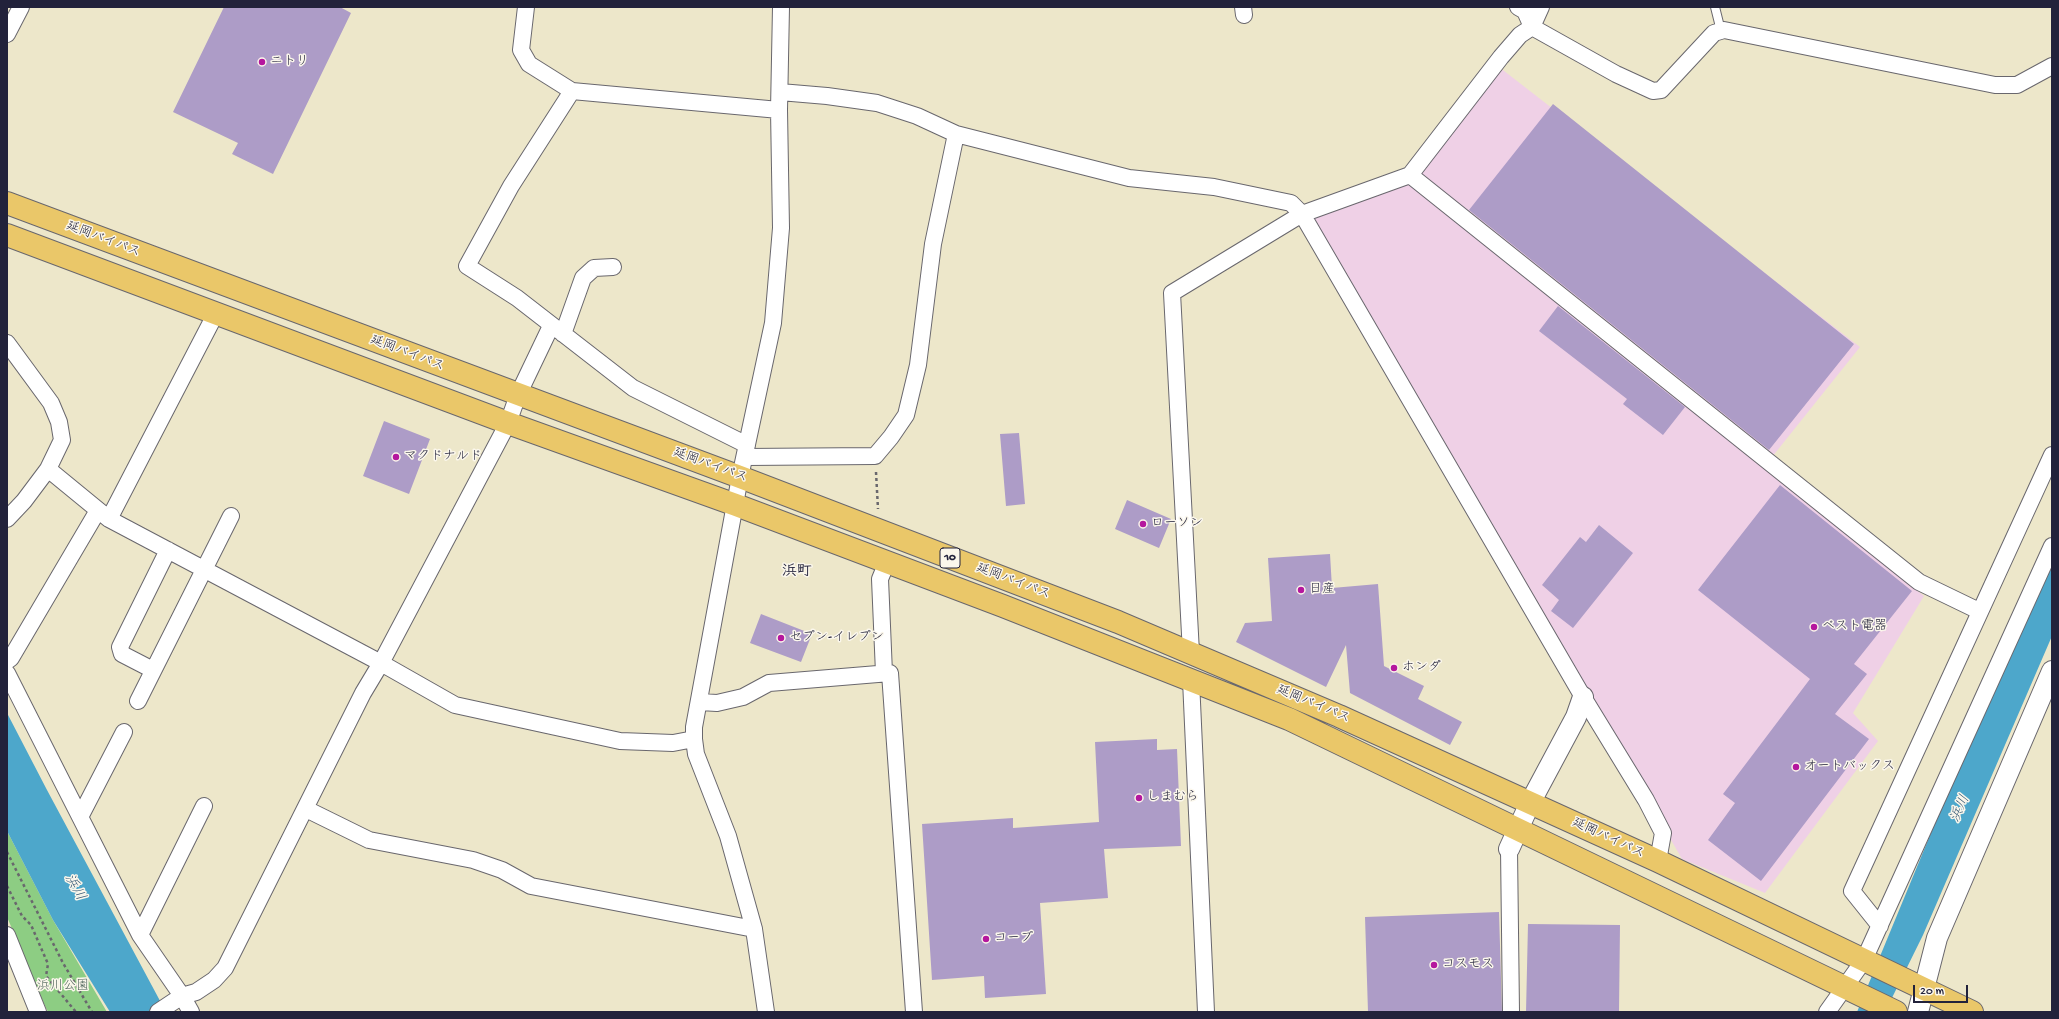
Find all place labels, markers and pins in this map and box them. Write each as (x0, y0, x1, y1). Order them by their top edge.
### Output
place label: ニトリ (270, 54, 309, 70)
marker: ニトリ (257, 57, 267, 67)
place label: マクドナルド (404, 449, 482, 465)
marker: マクドナルド (391, 452, 401, 462)
place label: ローソン (1151, 516, 1203, 532)
marker: ローソン (1138, 519, 1148, 529)
place label: 日産 (1309, 582, 1335, 598)
marker: 日産 (1296, 585, 1306, 595)
place label: ベスト電器 (1822, 619, 1887, 635)
marker: ベスト電器 (1809, 622, 1819, 632)
place label: セブン-イレブン (789, 630, 884, 646)
marker: セブン-イレブン (776, 633, 786, 643)
place label: ホンダ (1402, 660, 1441, 676)
marker: ホンダ (1389, 663, 1399, 673)
place label: オートバックス (1804, 759, 1895, 775)
marker: オートバックス (1791, 762, 1801, 772)
place label: しまむら (1147, 790, 1199, 806)
marker: しまむら (1134, 793, 1144, 803)
place label: コープ (994, 931, 1033, 947)
marker: コープ (981, 934, 991, 944)
place label: コスモス (1442, 957, 1494, 973)
marker: コスモス (1429, 960, 1439, 970)

